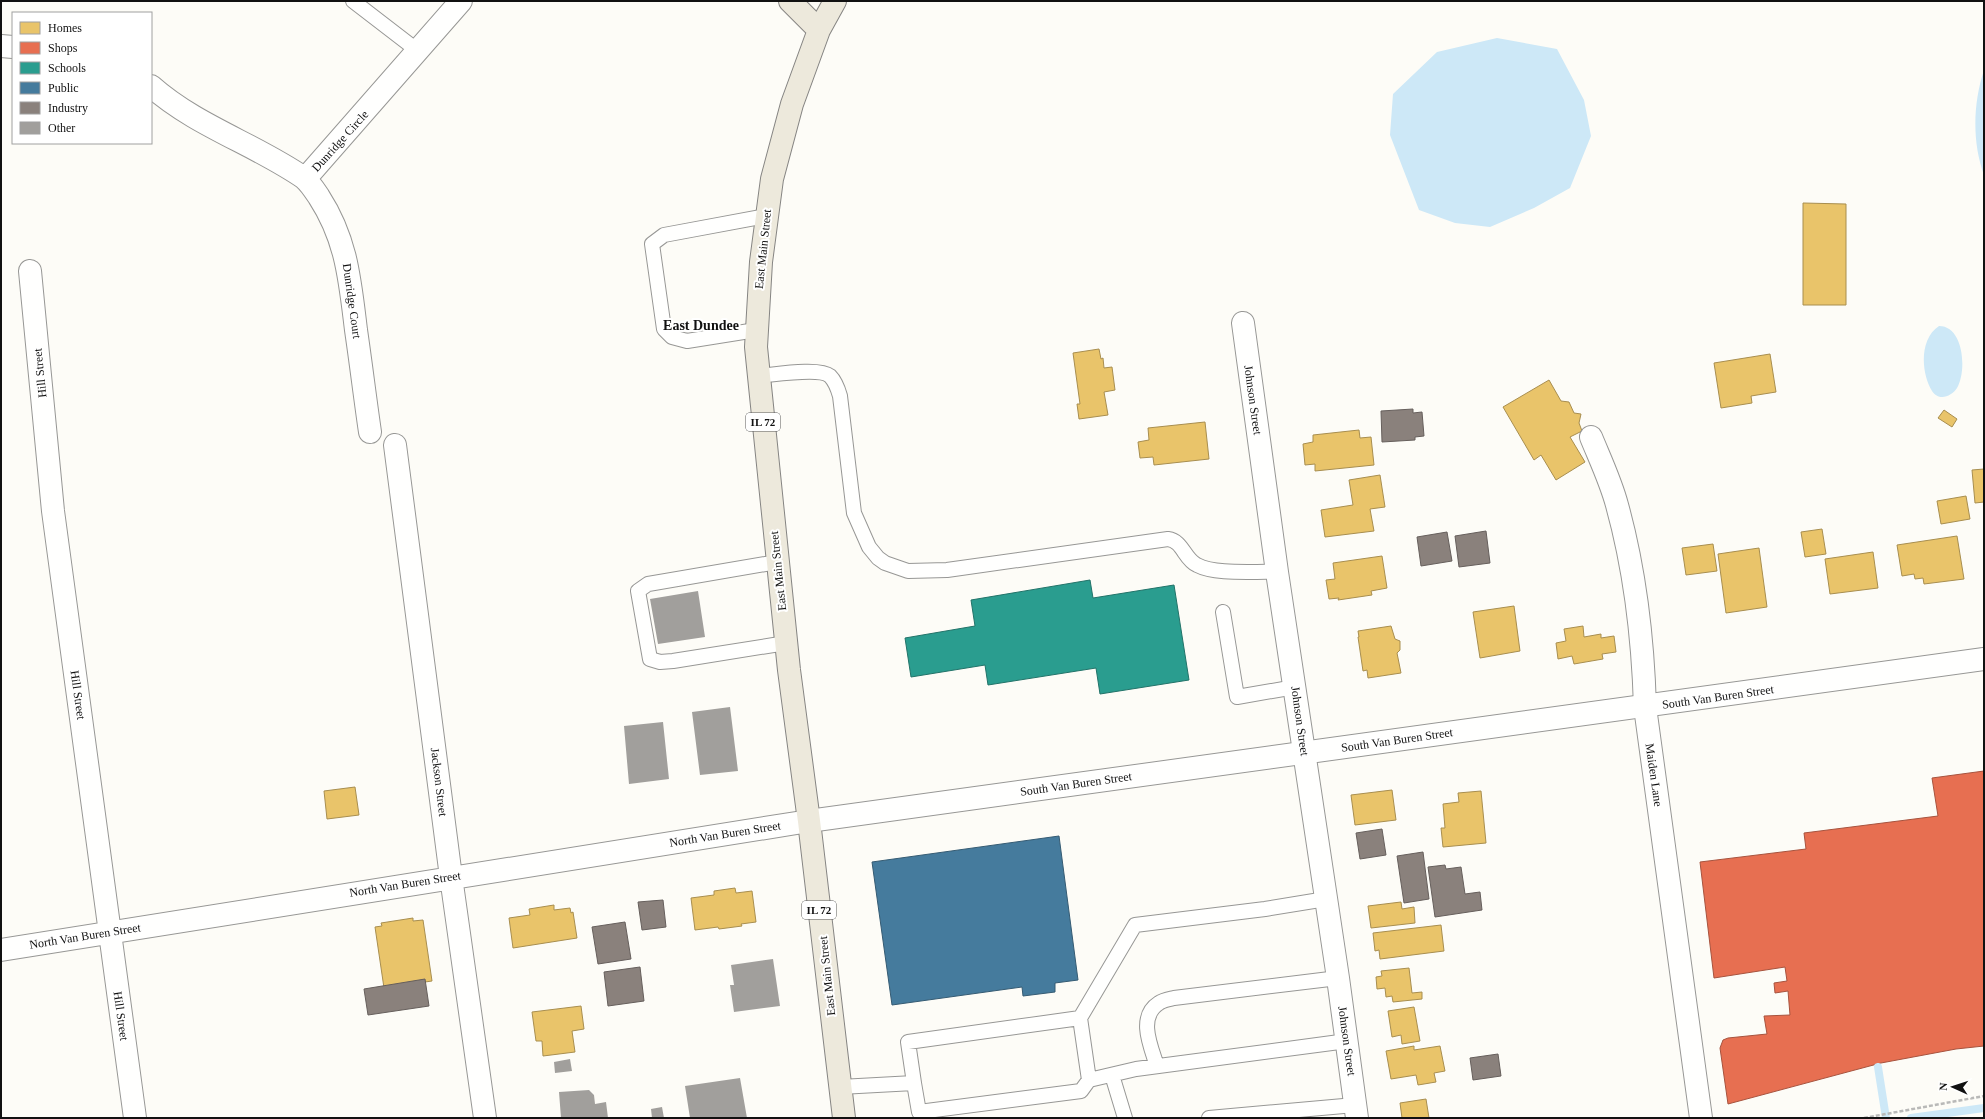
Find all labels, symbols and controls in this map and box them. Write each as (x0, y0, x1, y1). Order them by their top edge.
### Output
legend (12, 12, 152, 144)
text: Homes (48, 21, 82, 35)
text: Shops (48, 41, 78, 55)
text: Schools (48, 61, 86, 75)
text: Public (48, 81, 79, 95)
text: Industry (48, 101, 88, 115)
street label: Dunridge Circle (309, 107, 371, 175)
text: Other (48, 121, 75, 135)
street label: East Main Street (752, 208, 774, 290)
street label: Dunridge Court (340, 263, 364, 340)
district label: East Dundee (663, 318, 739, 333)
street label: Hill Street (30, 347, 50, 398)
street label: Johnson Street (1241, 364, 1265, 436)
road number: IL 72 (746, 413, 780, 431)
street label: East Main Street (767, 530, 789, 612)
street label: Hill Street (68, 669, 88, 721)
street label: South Van Buren Street (1661, 682, 1775, 712)
street label: Johnson Street (1288, 685, 1312, 757)
street label: South Van Buren Street (1340, 725, 1454, 755)
street label: Maiden Lane (1643, 743, 1665, 807)
street label: Jackson Street (428, 747, 450, 818)
street label: South Van Buren Street (1019, 769, 1133, 799)
street label: North Van Buren Street (668, 818, 782, 850)
street label: North Van Buren Street (348, 868, 462, 900)
road number: IL 72 (802, 901, 836, 919)
street label: North Van Buren Street (28, 920, 142, 952)
street label: East Main Street (816, 935, 838, 1017)
street label: Hill Street (111, 990, 131, 1042)
street label: Johnson Street (1335, 1005, 1359, 1077)
north arrow (1933, 1067, 1973, 1107)
text: N (1937, 1082, 1949, 1091)

